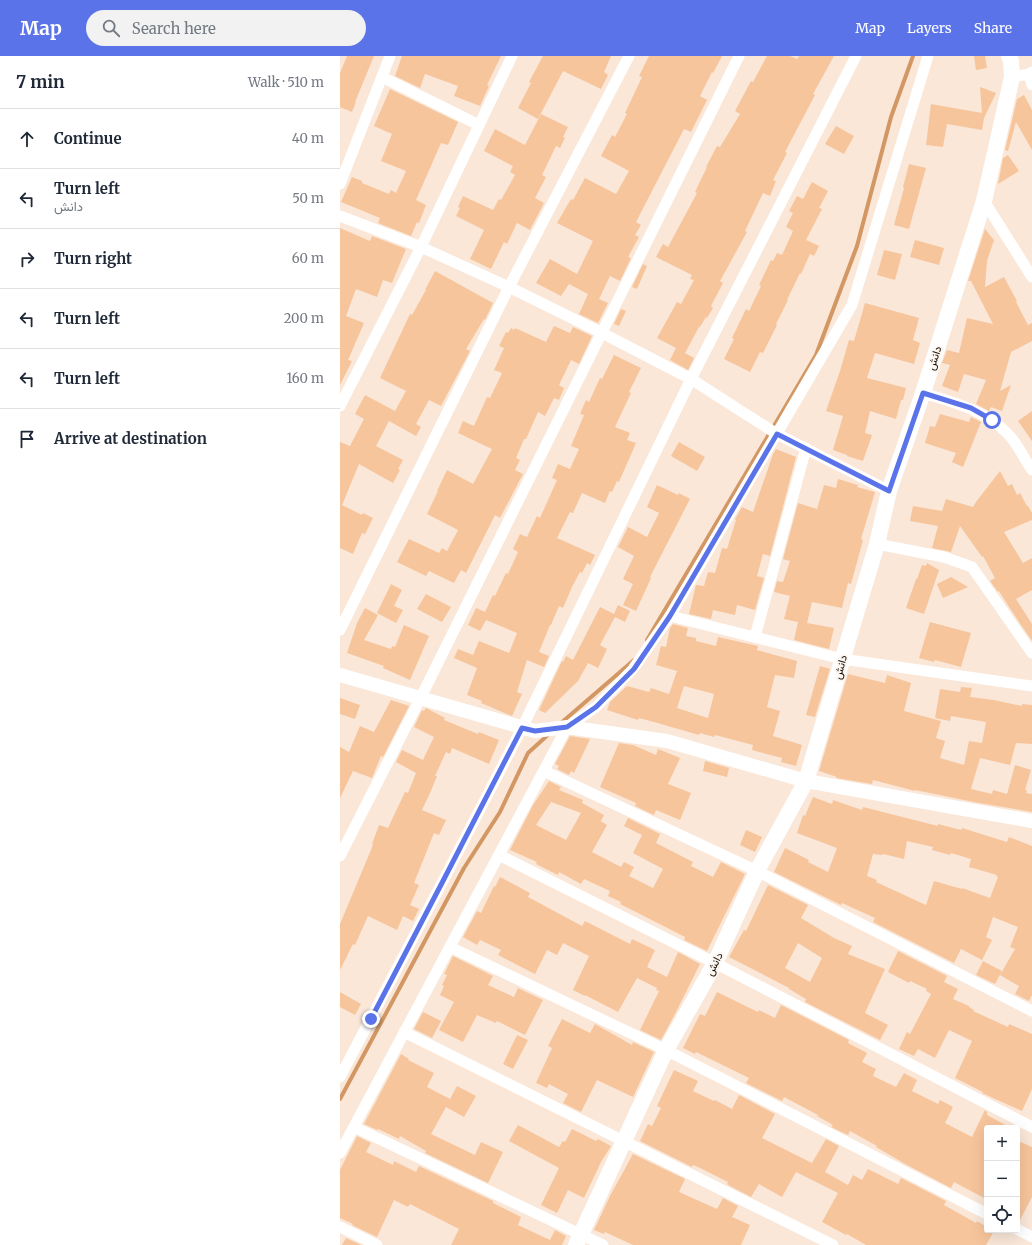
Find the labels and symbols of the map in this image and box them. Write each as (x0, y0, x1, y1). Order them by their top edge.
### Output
street label: دانش (924, 344, 944, 372)
route start (983, 411, 1001, 429)
street label: دانش (830, 653, 850, 681)
street label: دانش (702, 950, 726, 978)
route end (362, 1010, 380, 1028)

